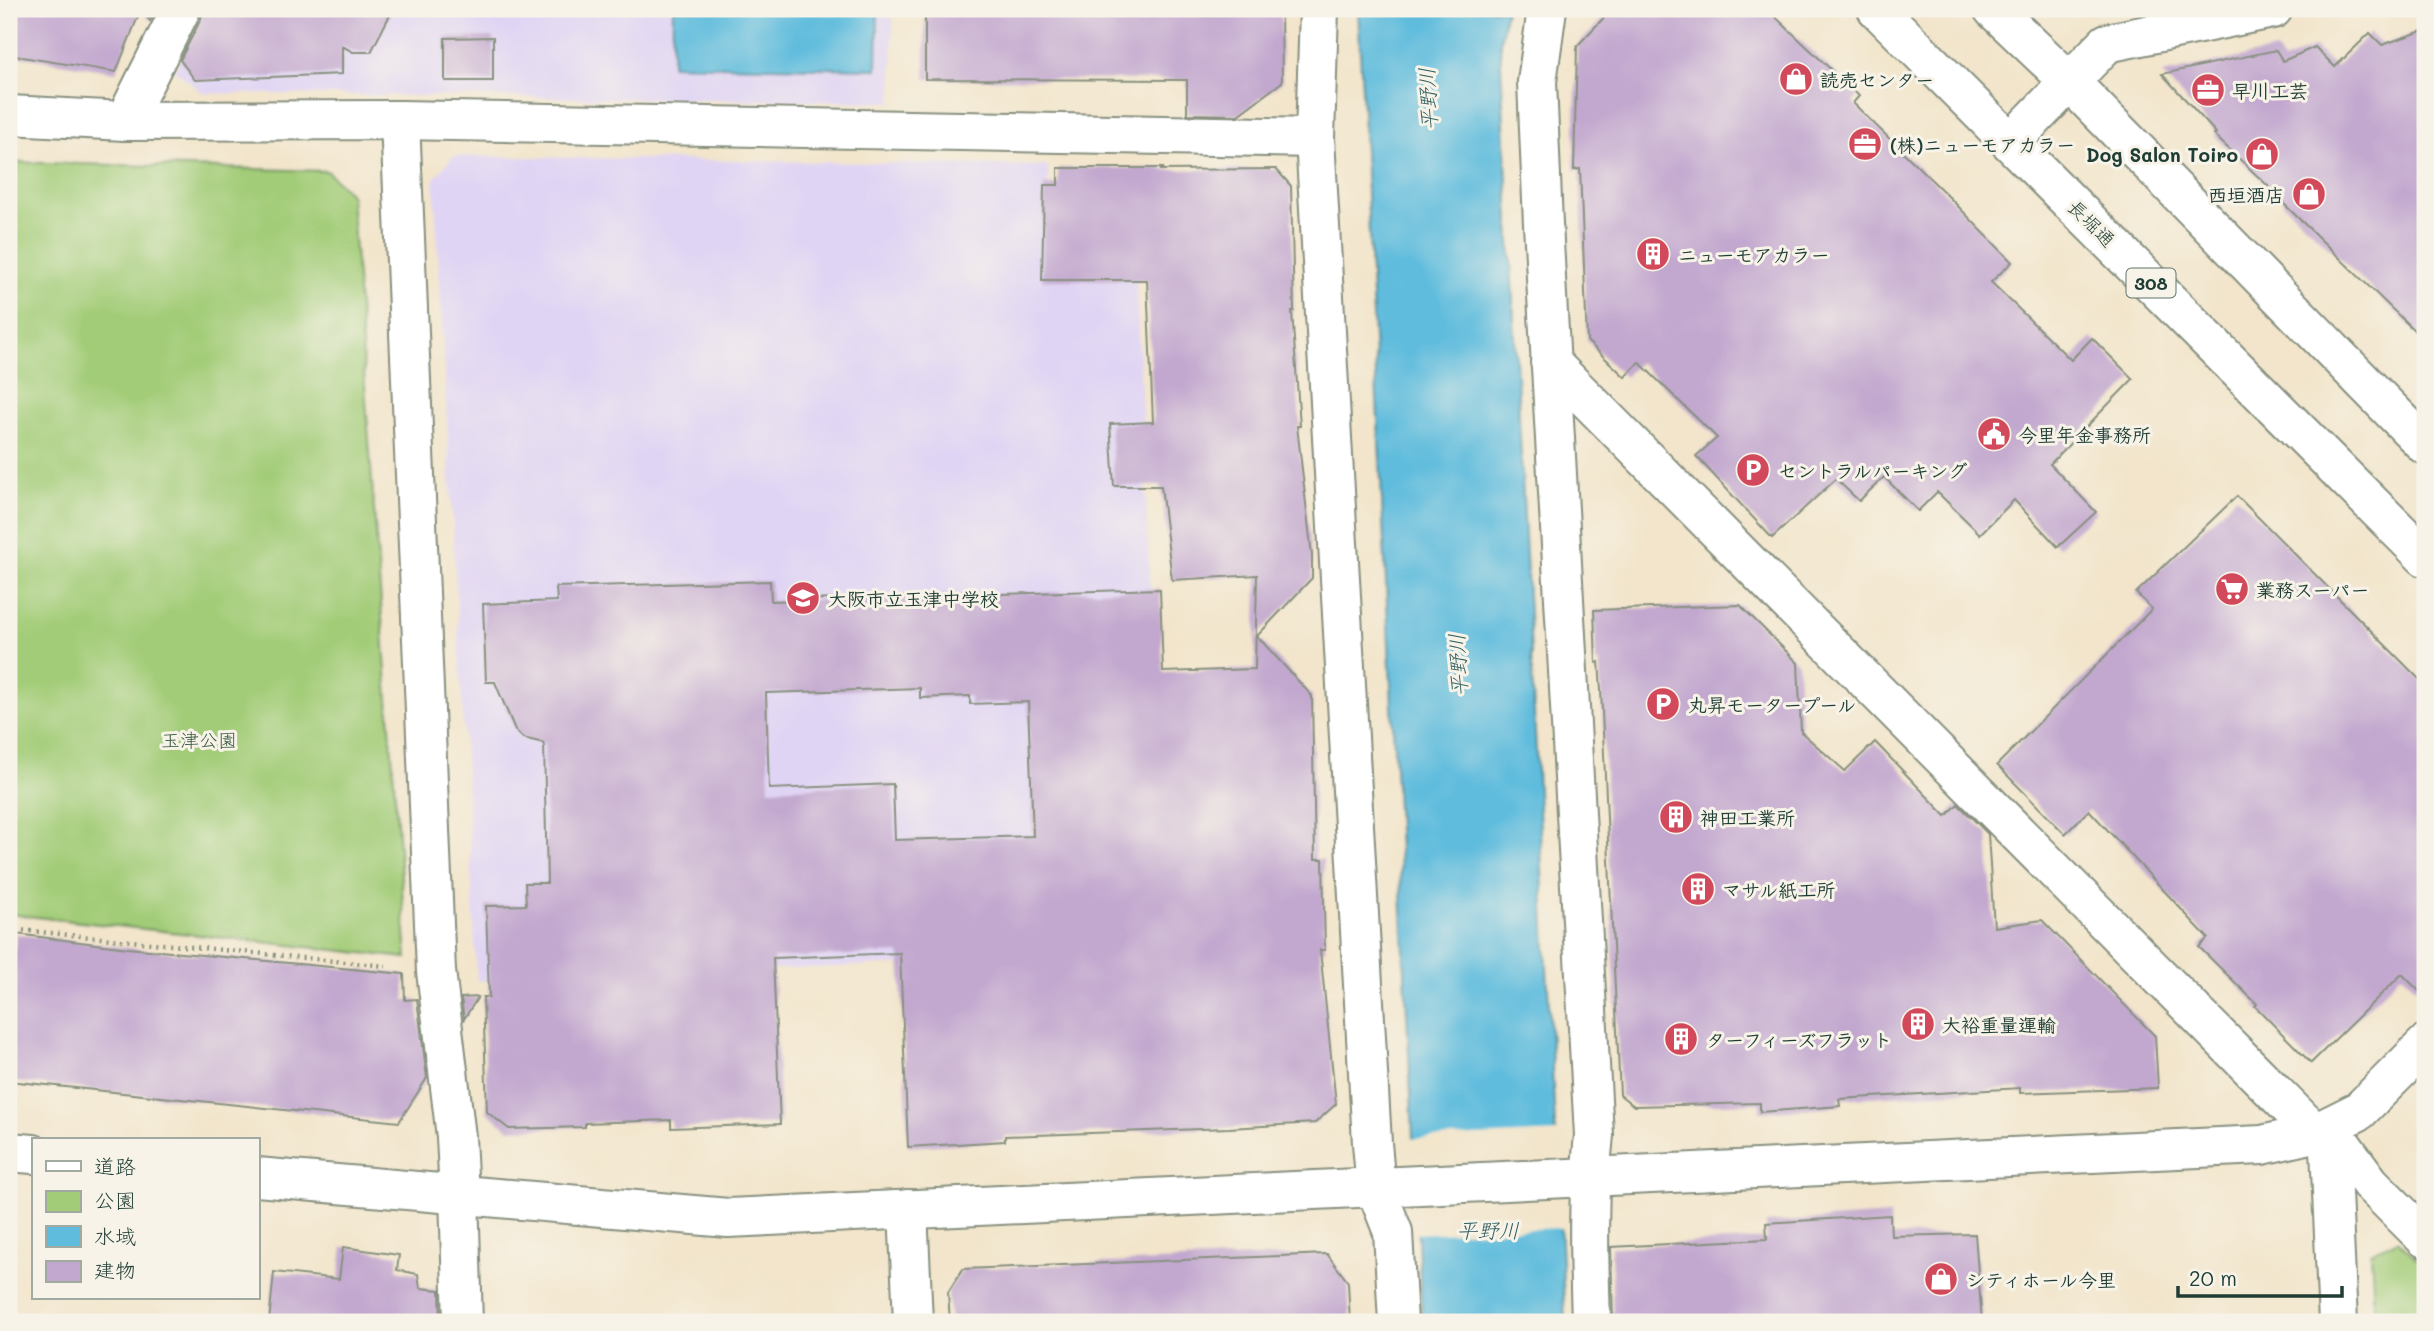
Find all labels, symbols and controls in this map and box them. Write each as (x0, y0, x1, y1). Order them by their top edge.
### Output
shop icon: 読売センター (1777, 60, 1815, 98)
water label: 平野川 (1412, 67, 1442, 131)
place label: 読売センター (1820, 67, 1934, 92)
office icon: 早川工芸 (2189, 71, 2227, 109)
place label: 早川工芸 (2232, 78, 2308, 103)
office icon: (株)ニューモアカラー (1846, 125, 1884, 163)
place label: (株)ニューモアカラー (1890, 132, 2075, 157)
shop icon: Dog Salon Toiro (2243, 135, 2281, 173)
place label: Dog Salon Toiro (2086, 142, 2238, 167)
shop icon: 西垣酒店 (2290, 175, 2328, 213)
place label: 西垣酒店 (2208, 182, 2284, 207)
street label: 長堀通 (2063, 194, 2121, 252)
building icon: ニューモアカラー (1634, 235, 1672, 273)
place label: ニューモアカラー (1678, 242, 1830, 267)
road number: 308 (2126, 268, 2176, 298)
public building icon: 今里年金事務所 (1975, 415, 2013, 453)
place label: 今里年金事務所 (2018, 422, 2151, 447)
parking icon: セントラルパーキング (1734, 451, 1772, 489)
place label: セントラルパーキング (1778, 458, 1967, 483)
supermarket icon: 業務スーパー (2213, 570, 2251, 608)
place label: 業務スーパー (2256, 577, 2369, 602)
school or university icon: 大阪市立玉津中学校 (784, 579, 822, 617)
place label: 大阪市立玉津中学校 (828, 586, 999, 611)
water label: 平野川 (1442, 633, 1472, 697)
parking icon: 丸昇モータープール (1644, 685, 1682, 723)
place label: 丸昇モータープール (1688, 692, 1856, 717)
park label: 玉津公園 (161, 727, 237, 752)
building icon: 神田工業所 (1657, 798, 1695, 836)
place label: 神田工業所 (1700, 805, 1795, 830)
building icon: マサル紙工所 (1679, 870, 1717, 908)
place label: マサル紙工所 (1722, 877, 1835, 902)
building icon: 大裕重量運輸 (1899, 1005, 1937, 1043)
place label: 大裕重量運輸 (1942, 1012, 2056, 1037)
building icon: ターフィーズフラット (1662, 1020, 1700, 1058)
place label: ターフィーズフラット (1706, 1027, 1892, 1052)
legend (32, 1138, 259, 1300)
text: 道路 (94, 1152, 136, 1179)
text: 公園 (94, 1186, 136, 1213)
water label: 平野川 (1457, 1216, 1520, 1243)
text: 水域 (94, 1222, 136, 1249)
scale bar (2178, 1254, 2343, 1298)
text: 建物 (94, 1256, 136, 1283)
shop icon: シティホール今里 (1922, 1260, 1960, 1298)
text: 20 m (2189, 1264, 2237, 1291)
place label: シティホール今里 (1966, 1267, 2116, 1292)

